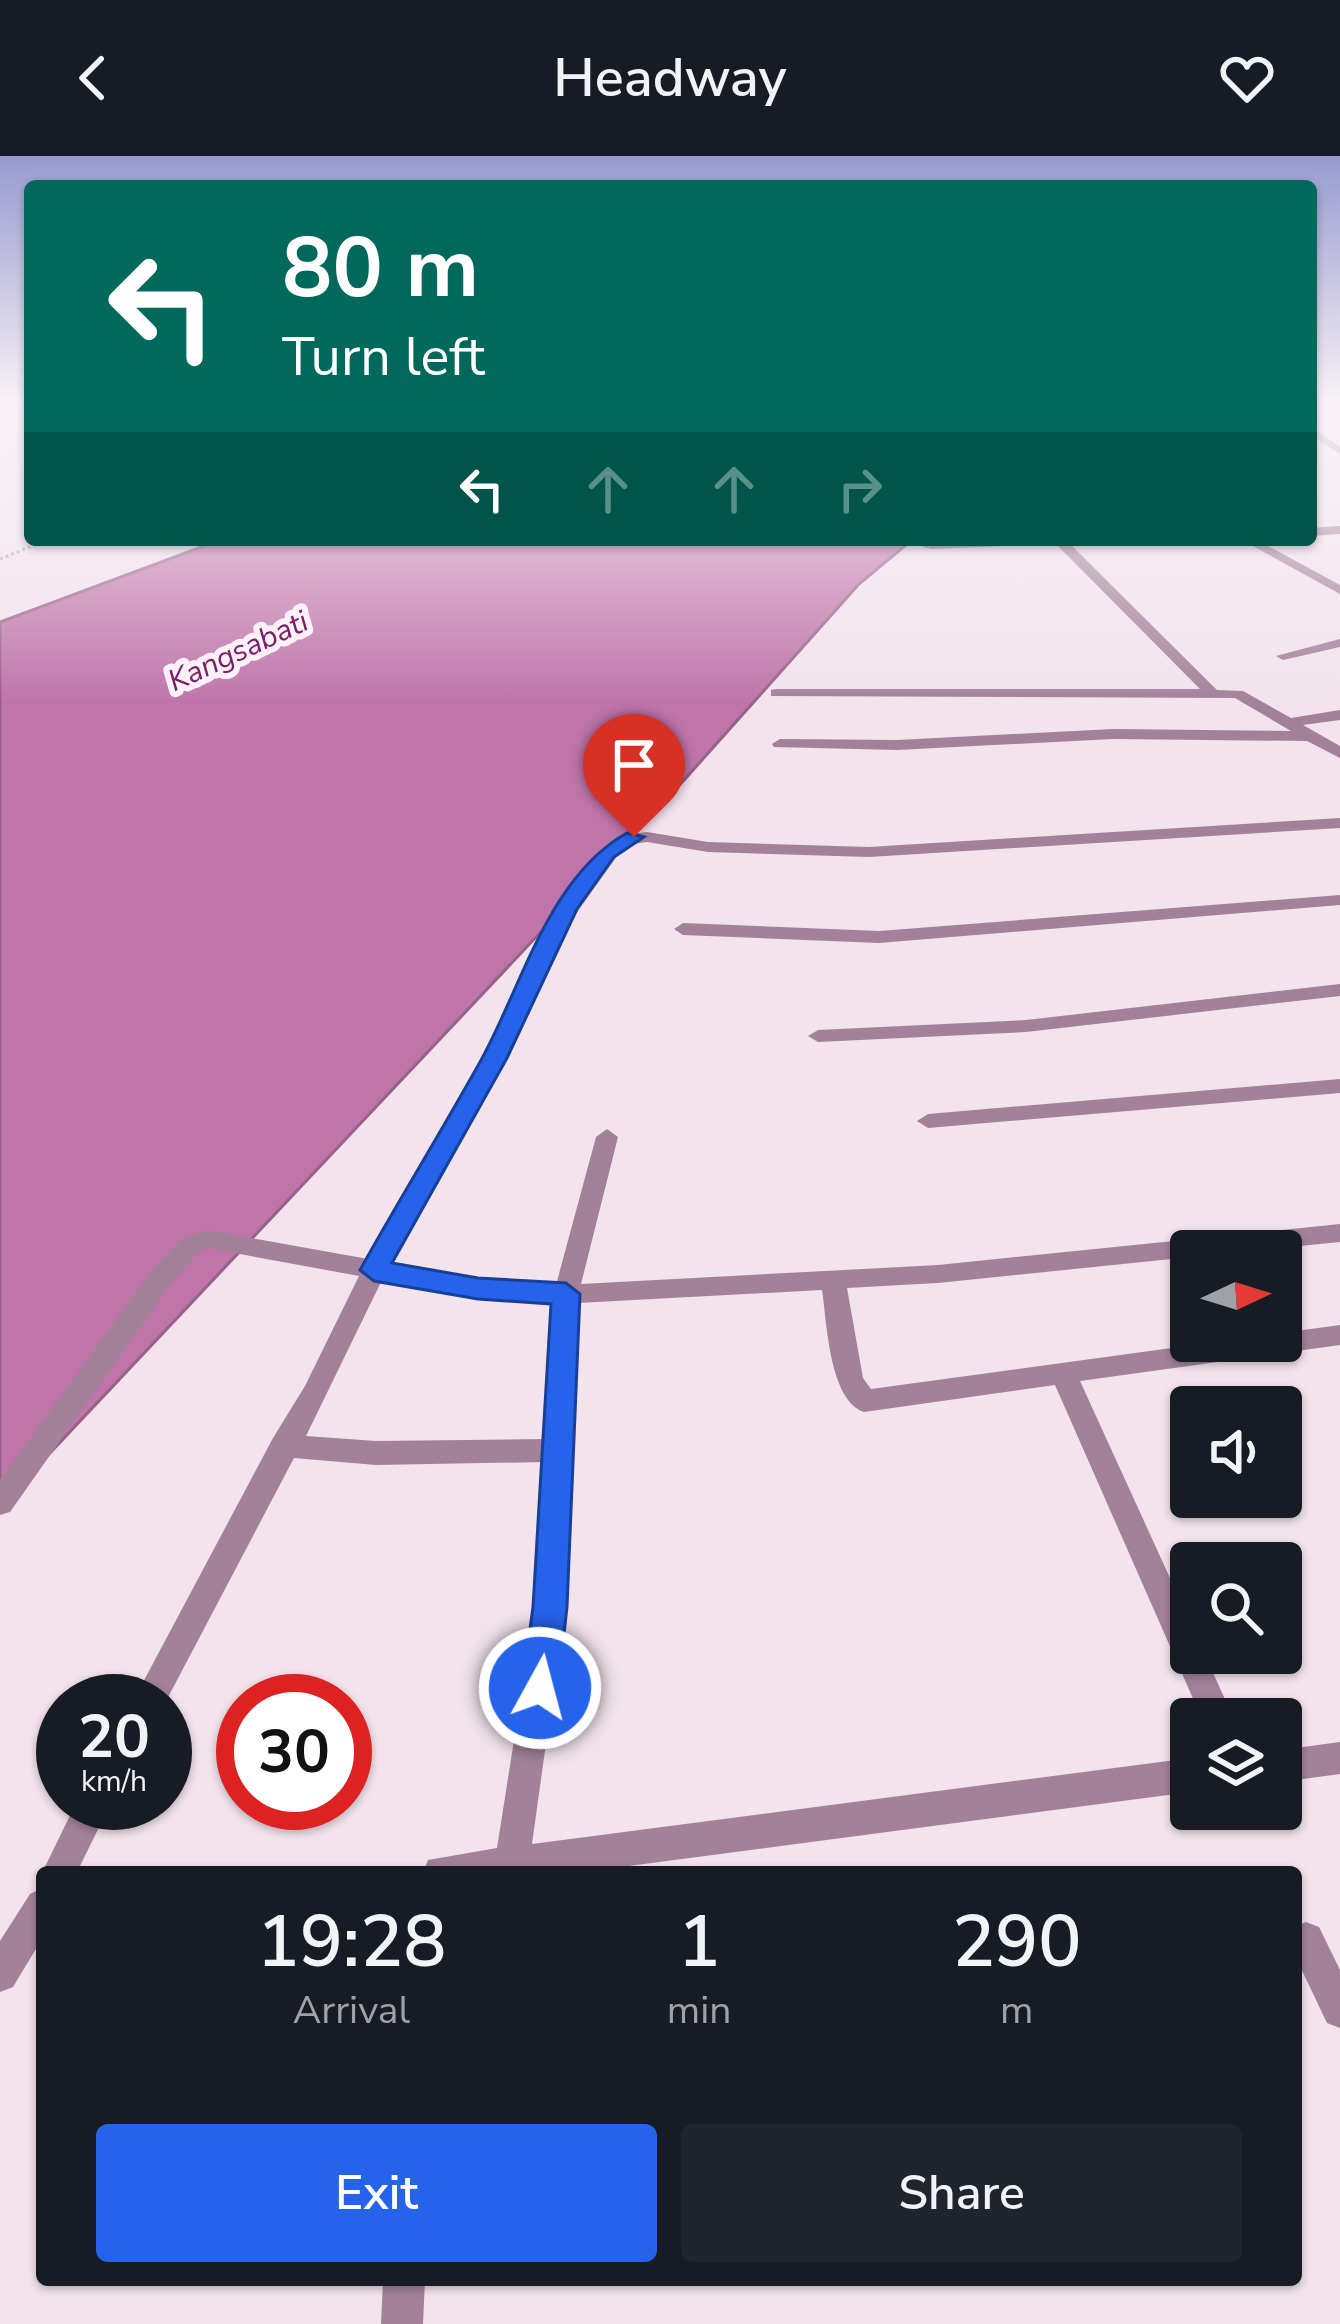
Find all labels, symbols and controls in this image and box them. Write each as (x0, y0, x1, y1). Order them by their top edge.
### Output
text: Headway (553, 41, 787, 115)
icon: back (60, 45, 126, 111)
icon: heart (1214, 45, 1280, 111)
text: 80 m (282, 211, 479, 326)
icon: left (84, 228, 240, 384)
text: Turn left (282, 320, 485, 394)
icon: left (449, 456, 515, 522)
icon: ahead (575, 456, 641, 522)
icon: ahead (701, 456, 767, 522)
icon: right (827, 456, 893, 522)
water label: Kangsabati (161, 601, 316, 702)
pin (583, 714, 685, 837)
icon: arrive (601, 732, 667, 798)
north arrow (1170, 1230, 1302, 1362)
map controls (1170, 1230, 1302, 1830)
button: sound (1170, 1386, 1302, 1518)
button: search (1170, 1542, 1302, 1674)
position arrow (477, 1625, 603, 1751)
speed limit sign: 30 (216, 1674, 372, 1830)
text: 20 (78, 1696, 150, 1778)
button: layers (1170, 1698, 1302, 1830)
text: km/h (81, 1761, 147, 1802)
text: 19:28 (256, 1893, 446, 1991)
text: 1 (678, 1893, 721, 1991)
text: 290 (952, 1893, 1081, 1991)
text: Arrival (293, 1984, 410, 2037)
text: min (667, 1984, 731, 2037)
text: m (1000, 1984, 1033, 2037)
button: Exit (96, 2124, 657, 2262)
button: Share (681, 2124, 1242, 2262)

